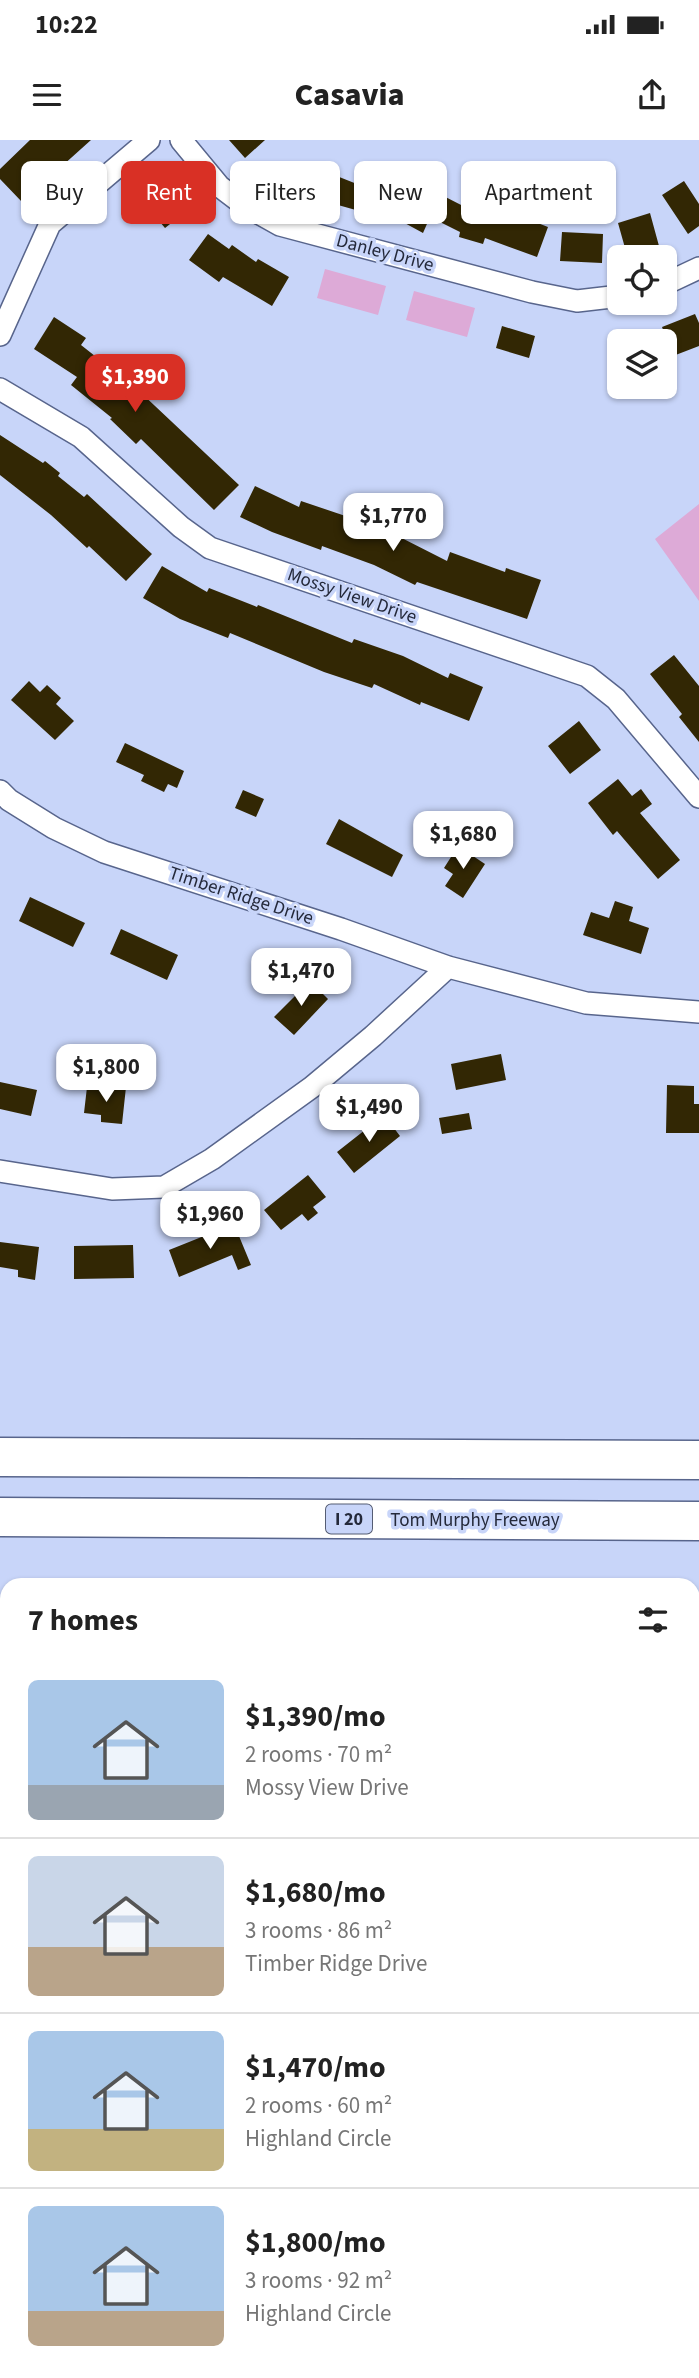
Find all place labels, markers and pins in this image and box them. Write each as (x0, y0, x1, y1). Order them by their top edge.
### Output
pin: $1,390 (78, 355, 192, 414)
pin: $1,770 (336, 494, 450, 553)
pin: $1,680 (406, 812, 520, 871)
pin: $1,470 (244, 948, 358, 1008)
pin: $1,800 (49, 1044, 163, 1104)
pin: $1,490 (312, 1084, 426, 1144)
pin: $1,960 (153, 1192, 267, 1251)

